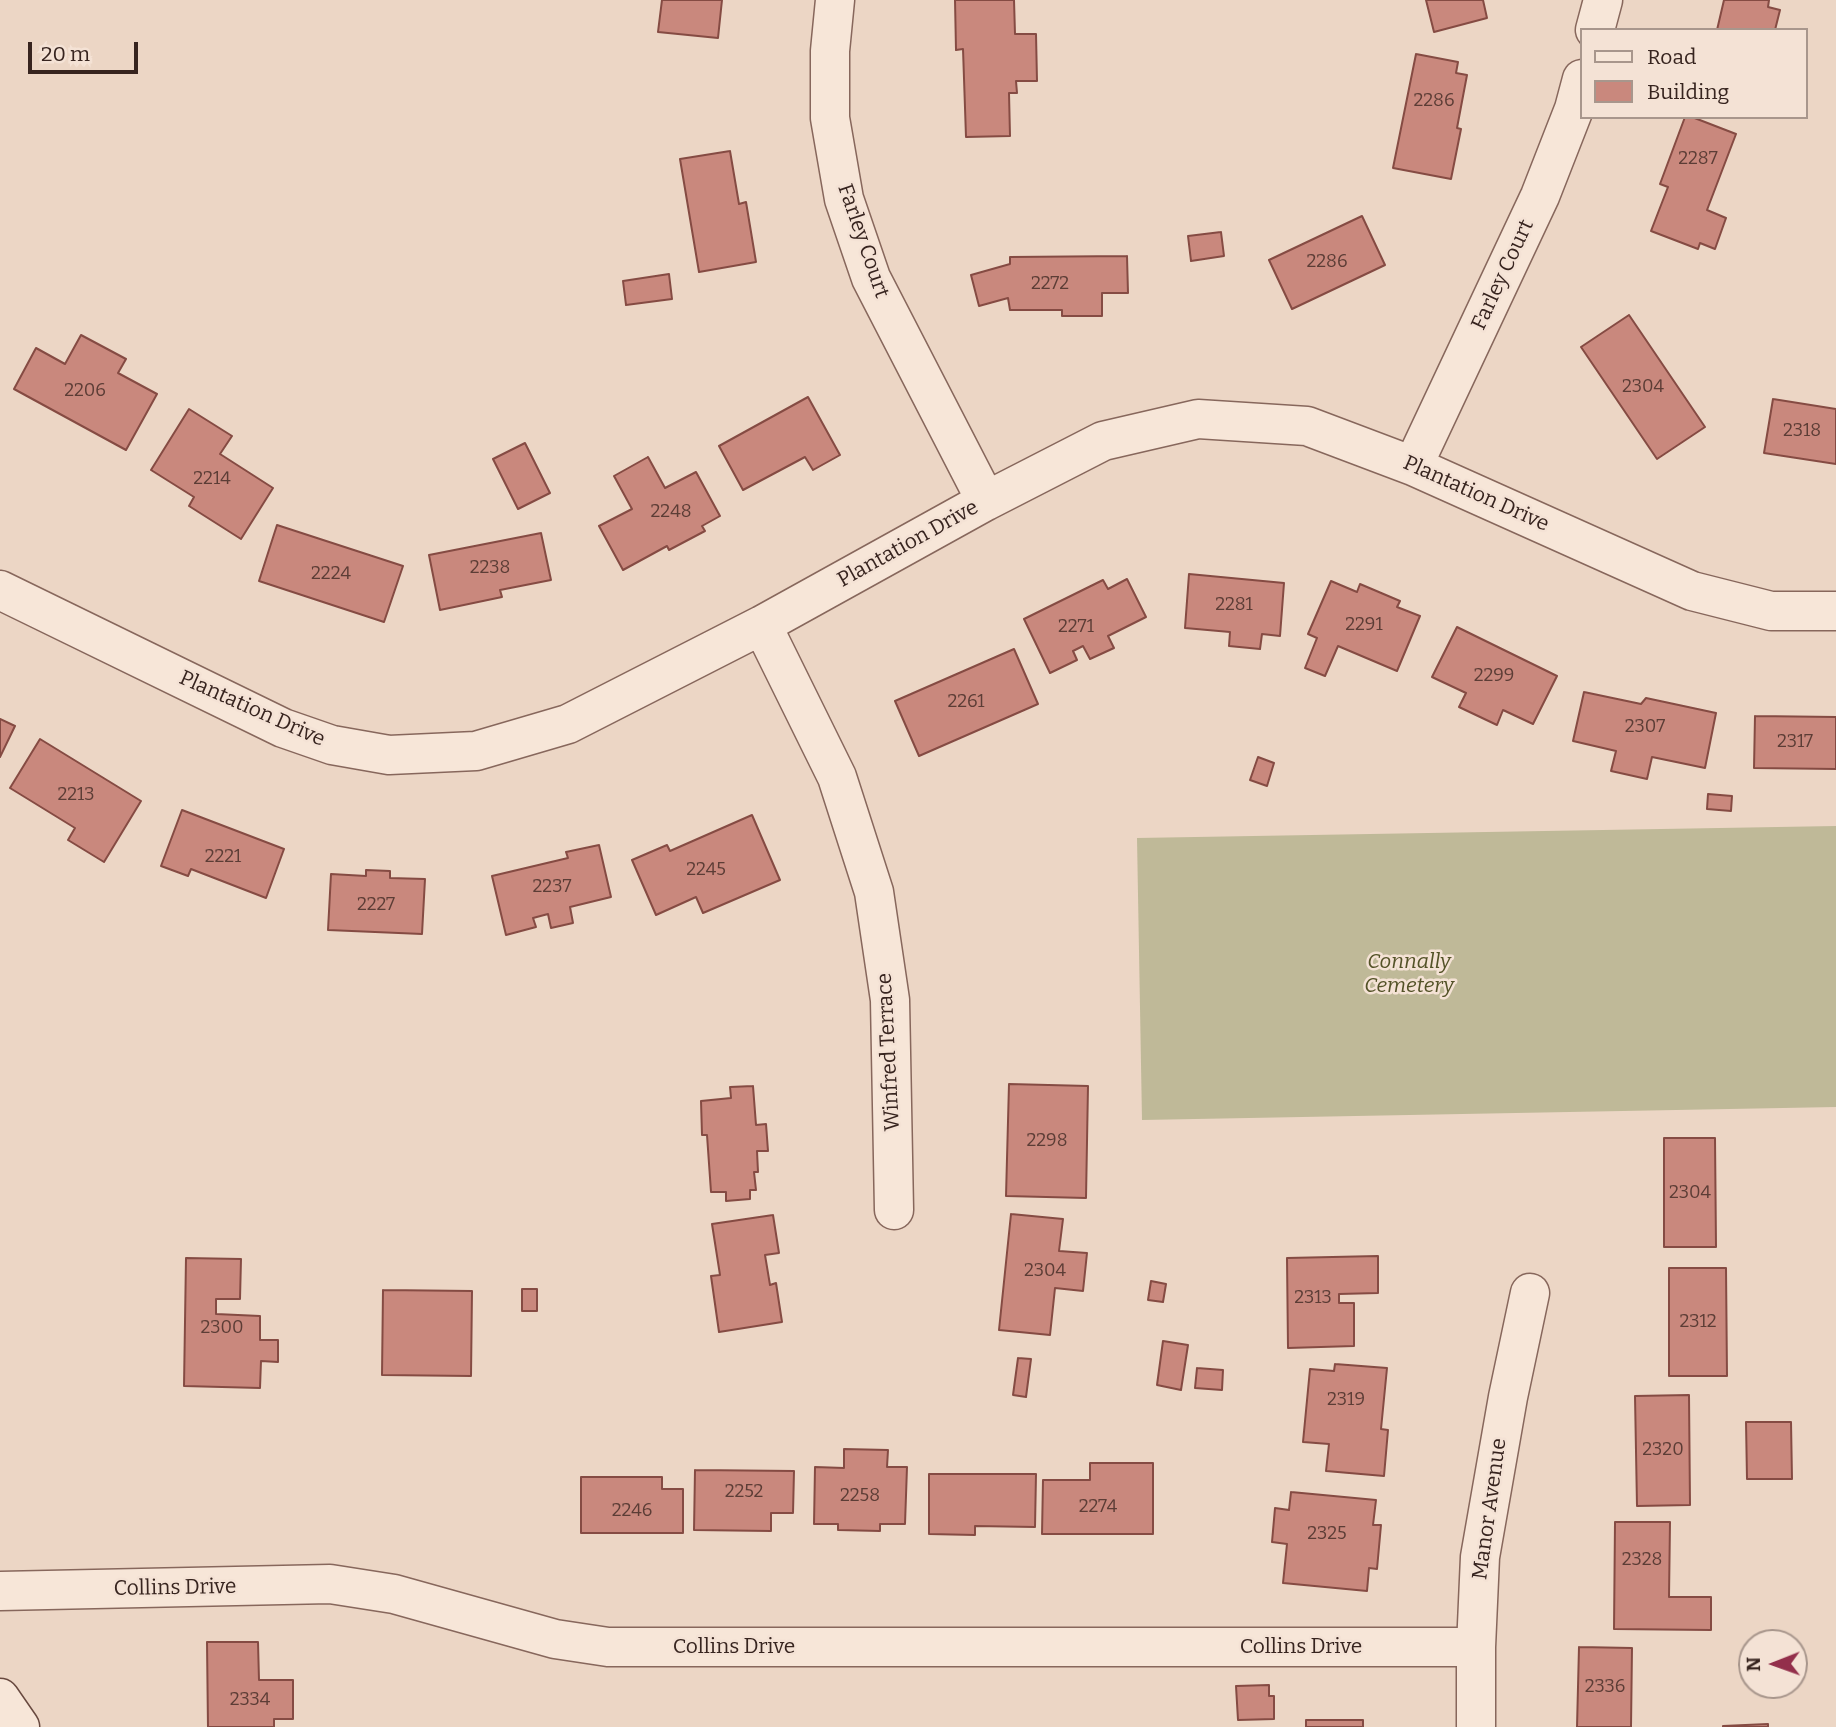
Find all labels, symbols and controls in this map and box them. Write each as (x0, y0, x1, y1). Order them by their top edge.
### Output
scale bar (32, 28, 142, 72)
legend (1580, 28, 1808, 119)
text: 20 m (41, 41, 90, 67)
text: Road (1647, 44, 1696, 70)
text: Building (1647, 79, 1729, 105)
house number: 2286 (1414, 90, 1454, 112)
house number: 2287 (1678, 148, 1718, 170)
street label: Farley Court (832, 181, 894, 301)
street label: Farley Court (1466, 216, 1540, 334)
house number: 2286 (1307, 251, 1347, 273)
house number: 2272 (1031, 273, 1069, 295)
house number: 2304 (1622, 376, 1664, 398)
house number: 2206 (64, 380, 106, 402)
house number: 2318 (1783, 420, 1821, 442)
street label: Plantation Drive (1399, 451, 1553, 537)
house number: 2214 (193, 468, 231, 490)
street label: Plantation Drive (833, 495, 983, 593)
house number: 2248 (651, 501, 691, 523)
house number: 2238 (470, 557, 510, 579)
house number: 2224 (311, 563, 351, 585)
house number: 2281 (1215, 594, 1253, 616)
house number: 2291 (1345, 614, 1383, 636)
house number: 2271 (1058, 616, 1094, 638)
house number: 2299 (1474, 665, 1514, 687)
street label: Plantation Drive (175, 666, 329, 752)
house number: 2261 (947, 691, 985, 713)
house number: 2307 (1625, 716, 1665, 738)
house number: 2317 (1777, 731, 1813, 753)
house number: 2213 (57, 784, 95, 806)
house number: 2221 (205, 846, 241, 868)
house number: 2245 (686, 859, 726, 881)
house number: 2237 (533, 876, 571, 898)
house number: 2227 (357, 894, 395, 916)
park label: Connally Cemetery (1364, 949, 1454, 999)
street label: Winfred Terrace (872, 972, 906, 1132)
house number: 2298 (1027, 1130, 1067, 1152)
house number: 2304 (1669, 1182, 1711, 1204)
house number: 2304 (1024, 1260, 1066, 1282)
house number: 2313 (1294, 1287, 1332, 1309)
house number: 2312 (1679, 1311, 1717, 1333)
house number: 2300 (200, 1317, 244, 1339)
house number: 2319 (1327, 1389, 1365, 1411)
street label: Manor Avenue (1468, 1437, 1512, 1581)
house number: 2320 (1642, 1439, 1684, 1461)
house number: 2252 (725, 1481, 763, 1503)
house number: 2258 (840, 1485, 880, 1507)
house number: 2274 (1079, 1496, 1117, 1518)
house number: 2246 (612, 1500, 652, 1522)
house number: 2325 (1307, 1523, 1347, 1545)
house number: 2328 (1622, 1549, 1662, 1571)
street label: Collins Drive (113, 1574, 237, 1602)
north arrow (1738, 1629, 1808, 1699)
street label: Collins Drive (673, 1634, 795, 1660)
street label: Collins Drive (1240, 1634, 1362, 1660)
text: N (1742, 1657, 1765, 1672)
house number: 2336 (1585, 1676, 1625, 1698)
house number: 2334 (230, 1689, 270, 1711)

